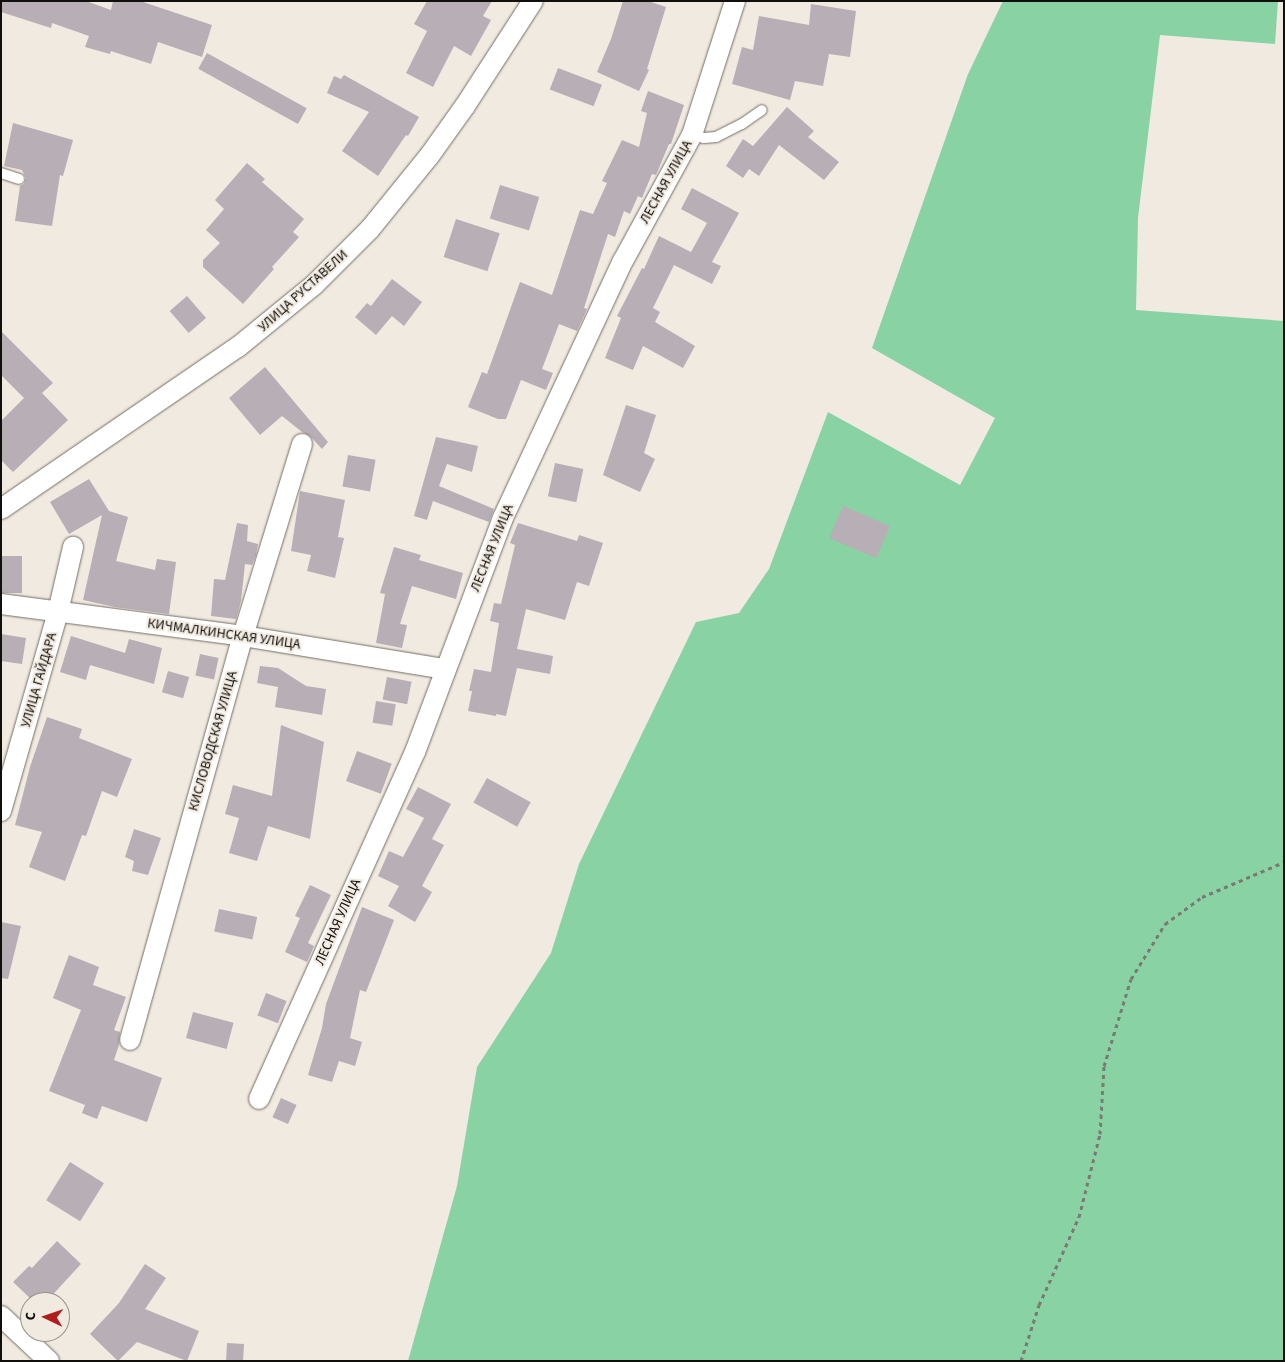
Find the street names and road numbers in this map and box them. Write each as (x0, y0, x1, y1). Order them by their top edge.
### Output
street label: ЛЕСНАЯ УЛИЦА (636, 137, 696, 227)
street label: УЛИЦА РУСТАВЕЛИ (255, 246, 351, 336)
street label: ЛЕСНАЯ УЛИЦА (467, 502, 517, 594)
street label: КИЧМАЛКИНСКАЯ УЛИЦА (146, 615, 302, 653)
street label: УЛИЦА ГАЙДАРА (17, 631, 61, 729)
street label: КИСЛОВОДСКАЯ УЛИЦА (185, 669, 241, 813)
street label: ЛЕСНАЯ УЛИЦА (311, 876, 365, 968)

